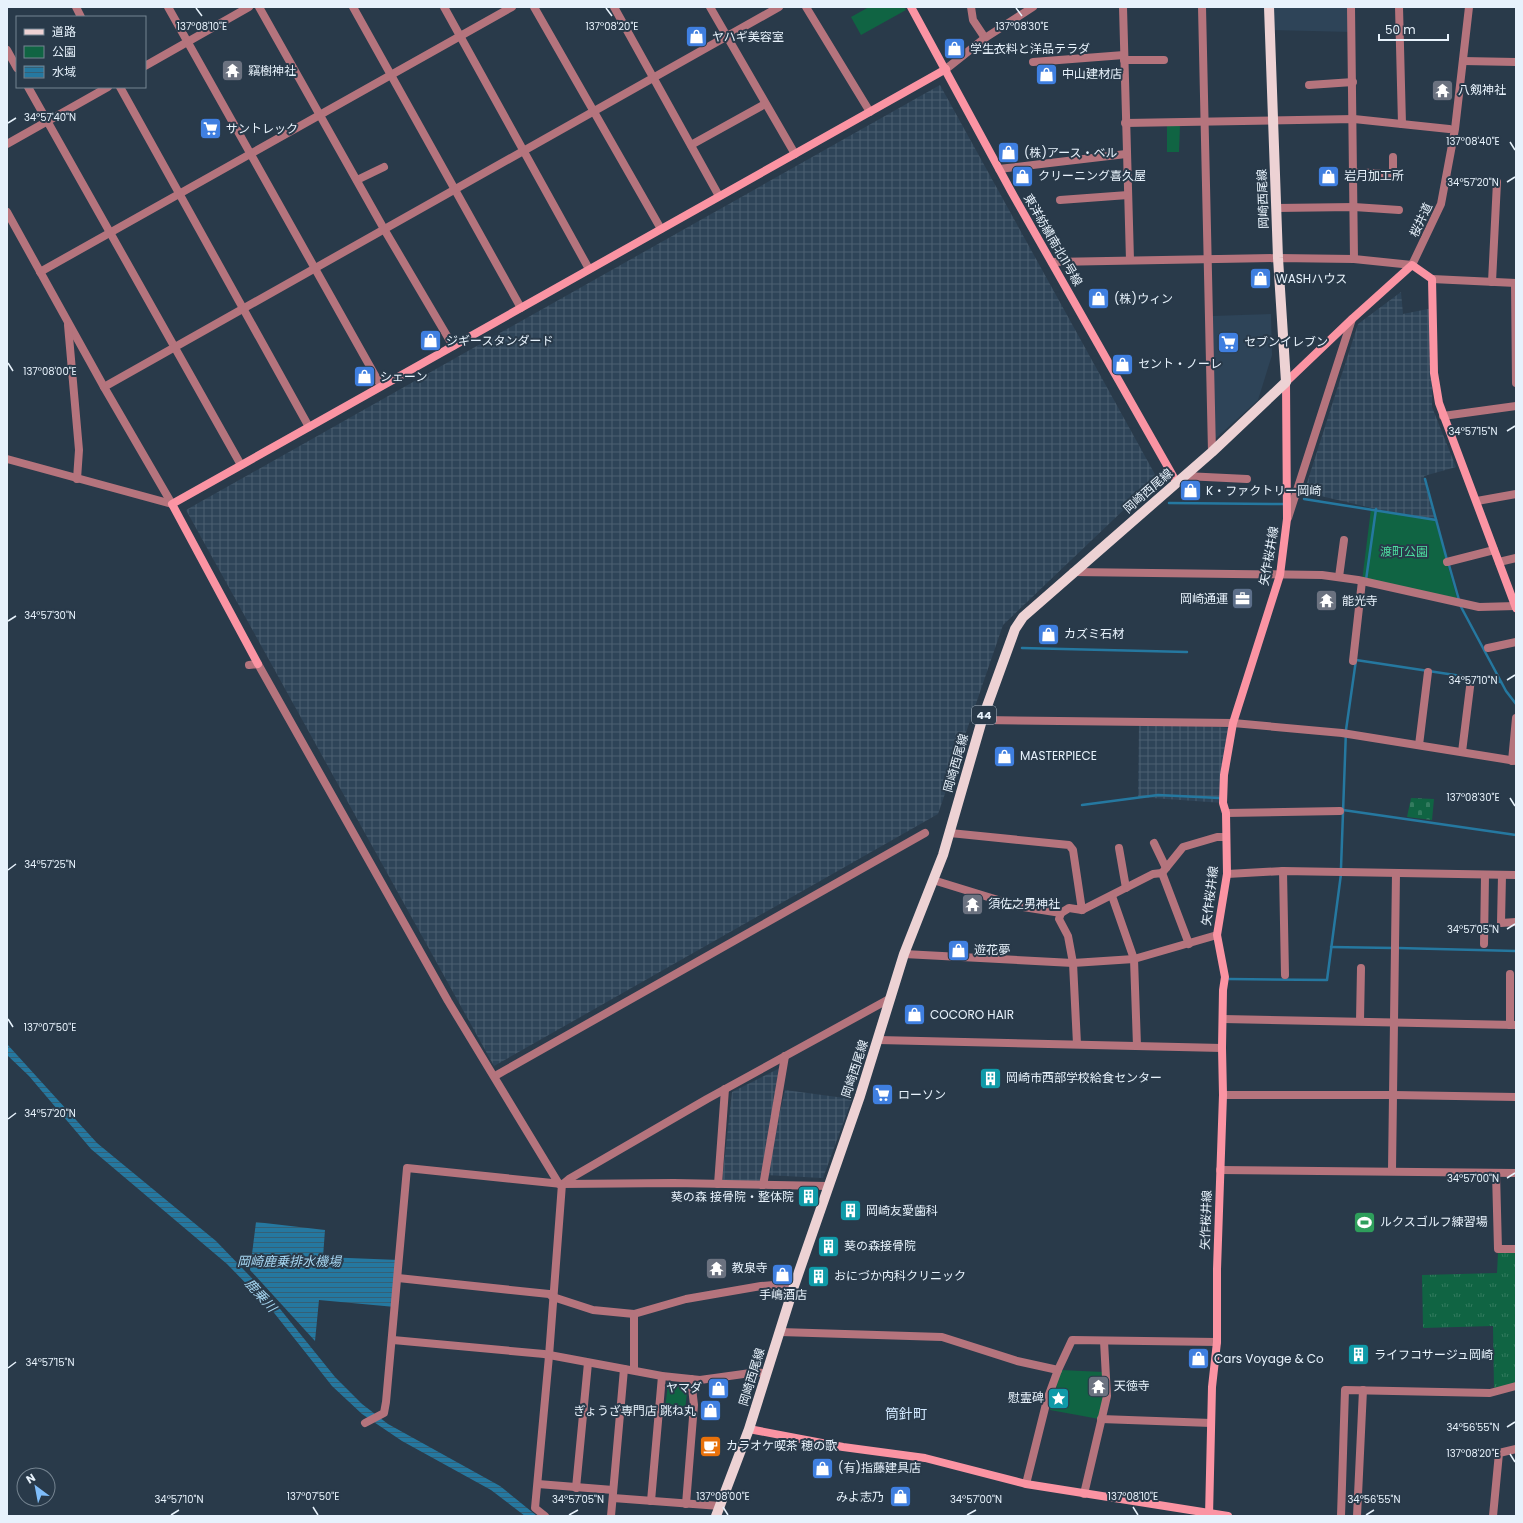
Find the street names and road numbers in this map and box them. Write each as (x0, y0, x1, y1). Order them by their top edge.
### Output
street label: 岡崎西尾線 (1253, 169, 1272, 229)
street label: 東洋紡績南北11号線 (1020, 191, 1087, 289)
street label: 桜井道 (1405, 200, 1436, 240)
street label: 岡崎西尾線 (1119, 465, 1176, 517)
street label: 矢作桜井線 (1255, 525, 1282, 587)
road number: 44 (972, 706, 996, 724)
street label: 岡崎西尾線 (939, 732, 972, 794)
street label: 矢作桜井線 (1197, 865, 1222, 927)
street label: 岡崎西尾線 (837, 1038, 872, 1100)
street label: 矢作桜井線 (1196, 1190, 1215, 1250)
street label: 岡崎西尾線 (735, 1346, 768, 1408)

